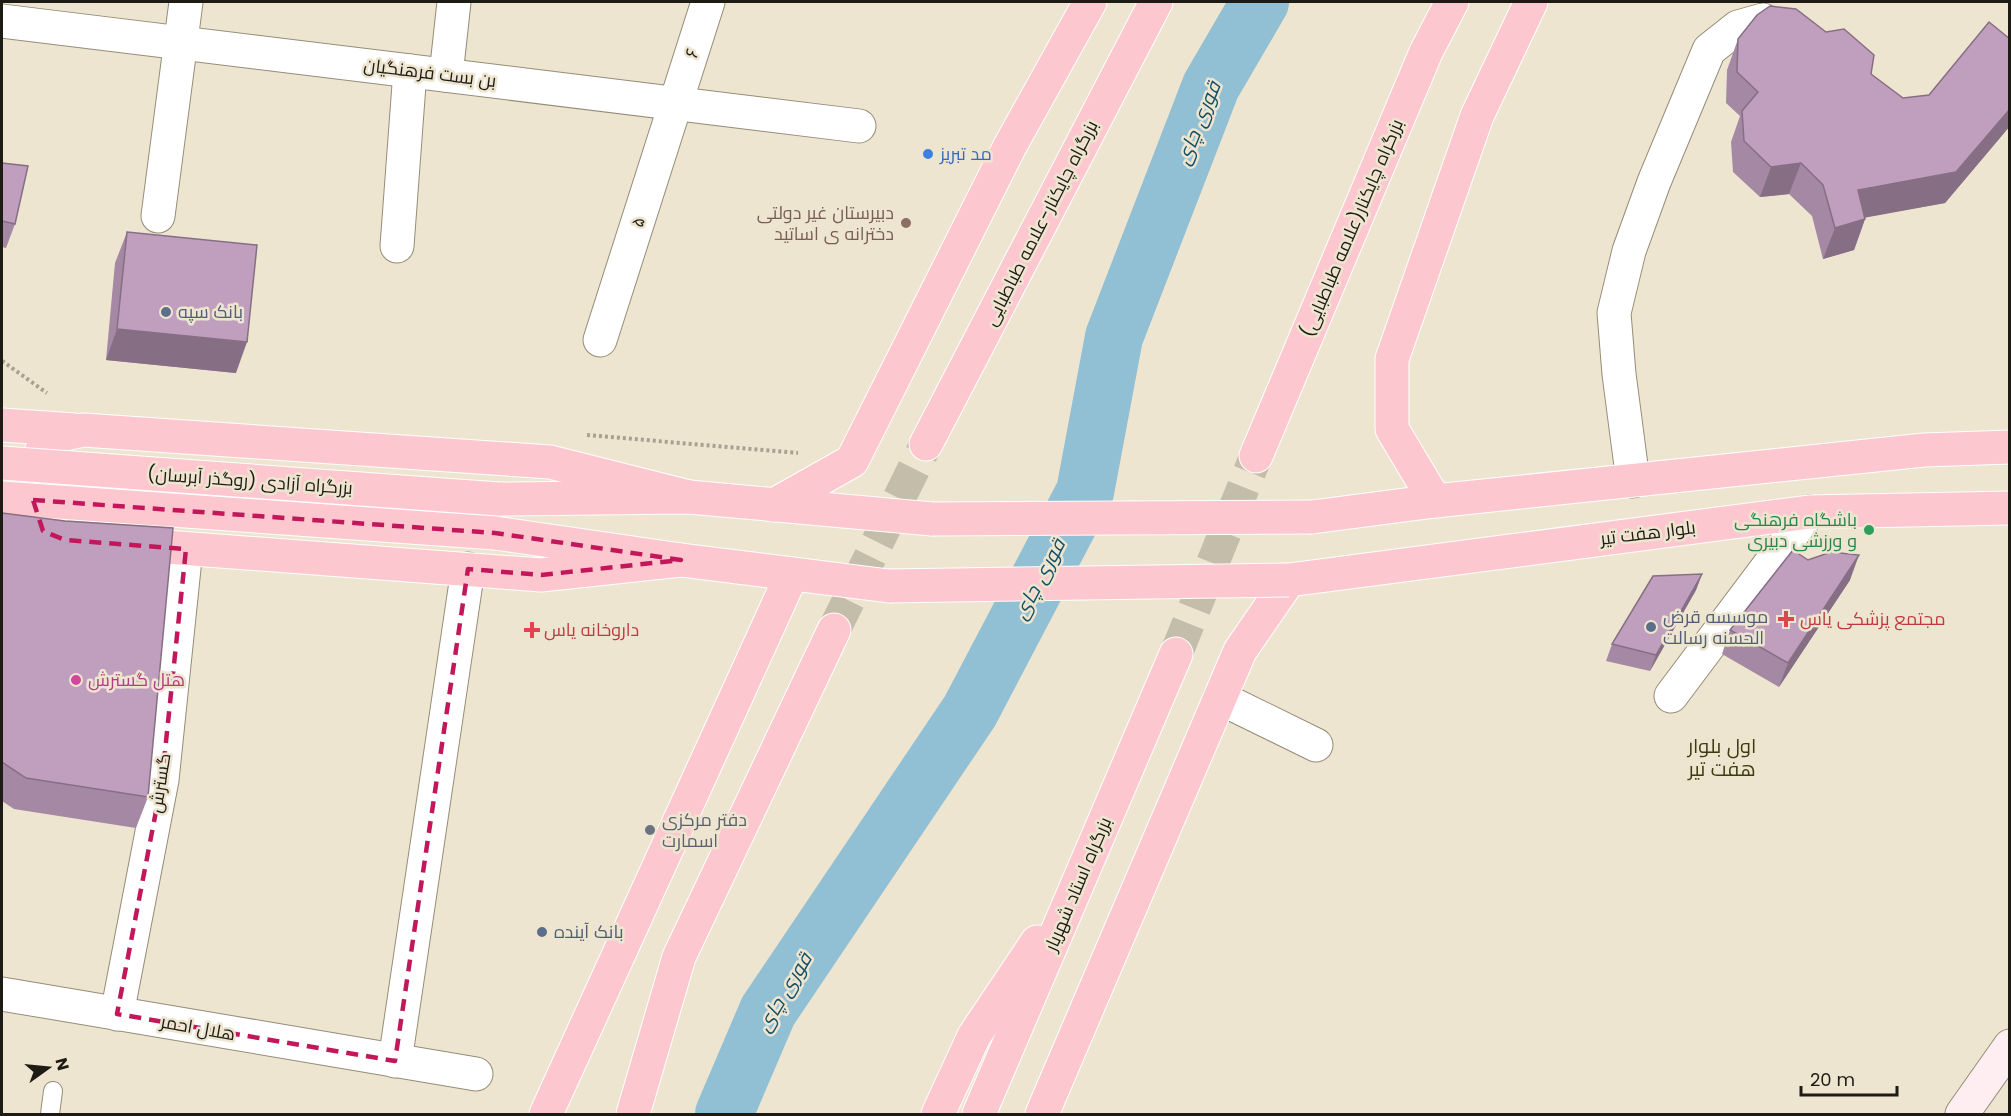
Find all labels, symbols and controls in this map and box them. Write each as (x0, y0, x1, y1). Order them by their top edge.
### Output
street label: ۶ (678, 45, 705, 61)
street label: بن بست فرهنگیان (362, 52, 498, 93)
water label: قوری چای (1169, 75, 1228, 169)
street label: بزرگراه چایکنار(علامه طباطبایی) (1294, 115, 1409, 341)
street label: بزرگراه چایکنار-علامه طباطبایی (978, 116, 1103, 330)
place label: مد تبریز (939, 141, 992, 166)
marker: مد تبریز (921, 147, 935, 161)
place label: دبیرستان غیر دولتی دخترانه ی اساتید (757, 200, 894, 246)
street label: ۵ (624, 213, 651, 230)
marker: دبیرستان غیر دولتی دخترانه ی اساتید (899, 216, 913, 230)
place label: بانک سپه (178, 299, 243, 324)
marker: بانک سپه (159, 305, 173, 319)
street label: بزرگراه آزادی (روگذر آبرسان) (146, 461, 354, 500)
place label: باشگاه فرهنگی و ورزشی دبیری (1734, 507, 1857, 553)
street label: بلوار هفت تیر (1598, 514, 1697, 551)
marker: باشگاه فرهنگی و ورزشی دبیری (1862, 523, 1876, 537)
water label: قوری چای (1006, 532, 1073, 624)
place label: موسسه قرض الحسنه رسالت (1663, 604, 1768, 650)
place label: مجتمع پزشکی یاس (1800, 606, 1946, 631)
marker: مجتمع پزشکی یاس (1777, 610, 1795, 628)
place label: داروخانه یاس (544, 617, 639, 642)
marker: موسسه قرض الحسنه رسالت (1644, 620, 1658, 634)
marker: داروخانه یاس (525, 623, 539, 637)
place label: هتل گسترش (88, 667, 185, 692)
marker: هتل گسترش (69, 673, 83, 687)
district label: اول بلوار هفت تیر (1687, 732, 1756, 783)
street label: گسترش (142, 751, 177, 815)
place label: دفتر مرکزی اسمارت (662, 807, 747, 853)
street label: بزرگراه استاد شهریار (1038, 813, 1117, 956)
marker: دفتر مرکزی اسمارت (643, 823, 657, 837)
place label: بانک آینده (554, 919, 624, 944)
marker: بانک آینده (535, 925, 549, 939)
water label: قوری چای (749, 946, 820, 1037)
street label: هلال احمر (158, 1008, 237, 1046)
north arrow (18, 1038, 78, 1098)
text: N (49, 1055, 75, 1073)
scale bar (1801, 1059, 1897, 1097)
text: 20 m (1810, 1067, 1855, 1092)

